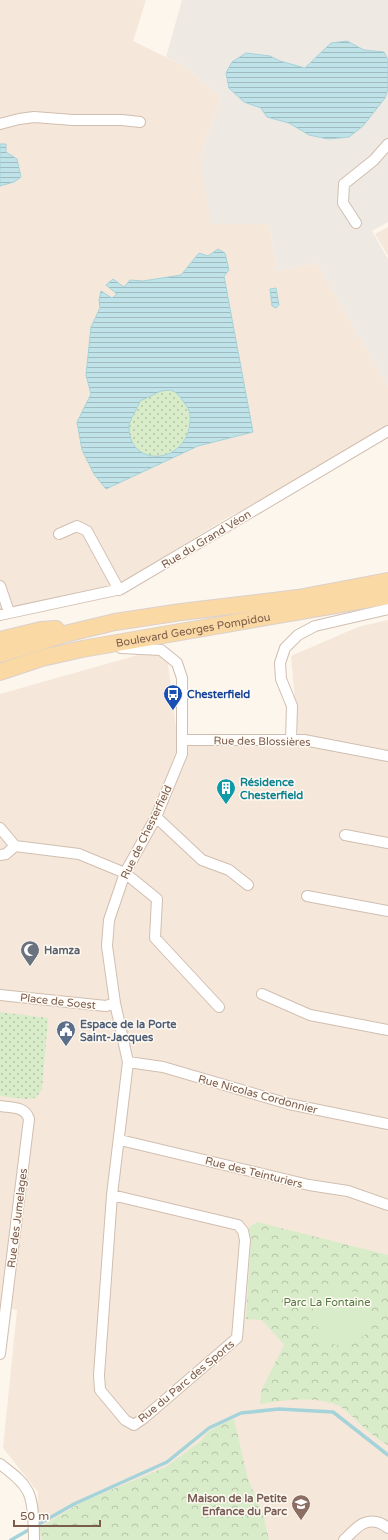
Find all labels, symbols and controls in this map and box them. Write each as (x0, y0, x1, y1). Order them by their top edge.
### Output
street label: Rue du Grand Véon (159, 508, 253, 571)
street label: Boulevard Georges Pompidou (115, 610, 271, 650)
bus stop icon: Chesterfield (162, 683, 184, 711)
place label: Chesterfield (187, 688, 250, 701)
street label: Rue des Blossières (213, 734, 311, 749)
place label: Résidence Chesterfield (240, 776, 303, 802)
building icon: Résidence Chesterfield (215, 777, 237, 805)
street label: Rue de Chesterfield (118, 783, 175, 881)
mosque icon: Hamza (19, 939, 41, 967)
place label: Hamza (44, 944, 80, 957)
street label: Place de Soest (19, 991, 97, 1012)
place label: Espace de la Porte Saint-Jacques (80, 1018, 177, 1045)
public building icon: Espace de la Porte Saint-Jacques (55, 1019, 77, 1047)
street label: Rue Nicolas Cordonnier (197, 1072, 320, 1117)
street label: Rue des Teinturiers (204, 1154, 304, 1191)
street label: Rue des Jumelages (5, 1167, 30, 1269)
park label: Parc La Fontaine (284, 1296, 371, 1309)
street label: Rue du Parc des Sports (136, 1337, 237, 1425)
place label: Maison de la Petite Enfance du Parc (187, 1492, 288, 1518)
school or university icon: Maison de la Petite Enfance du Parc (290, 1493, 312, 1521)
scale bar (14, 1502, 100, 1528)
text: 50 m (20, 1509, 49, 1523)

